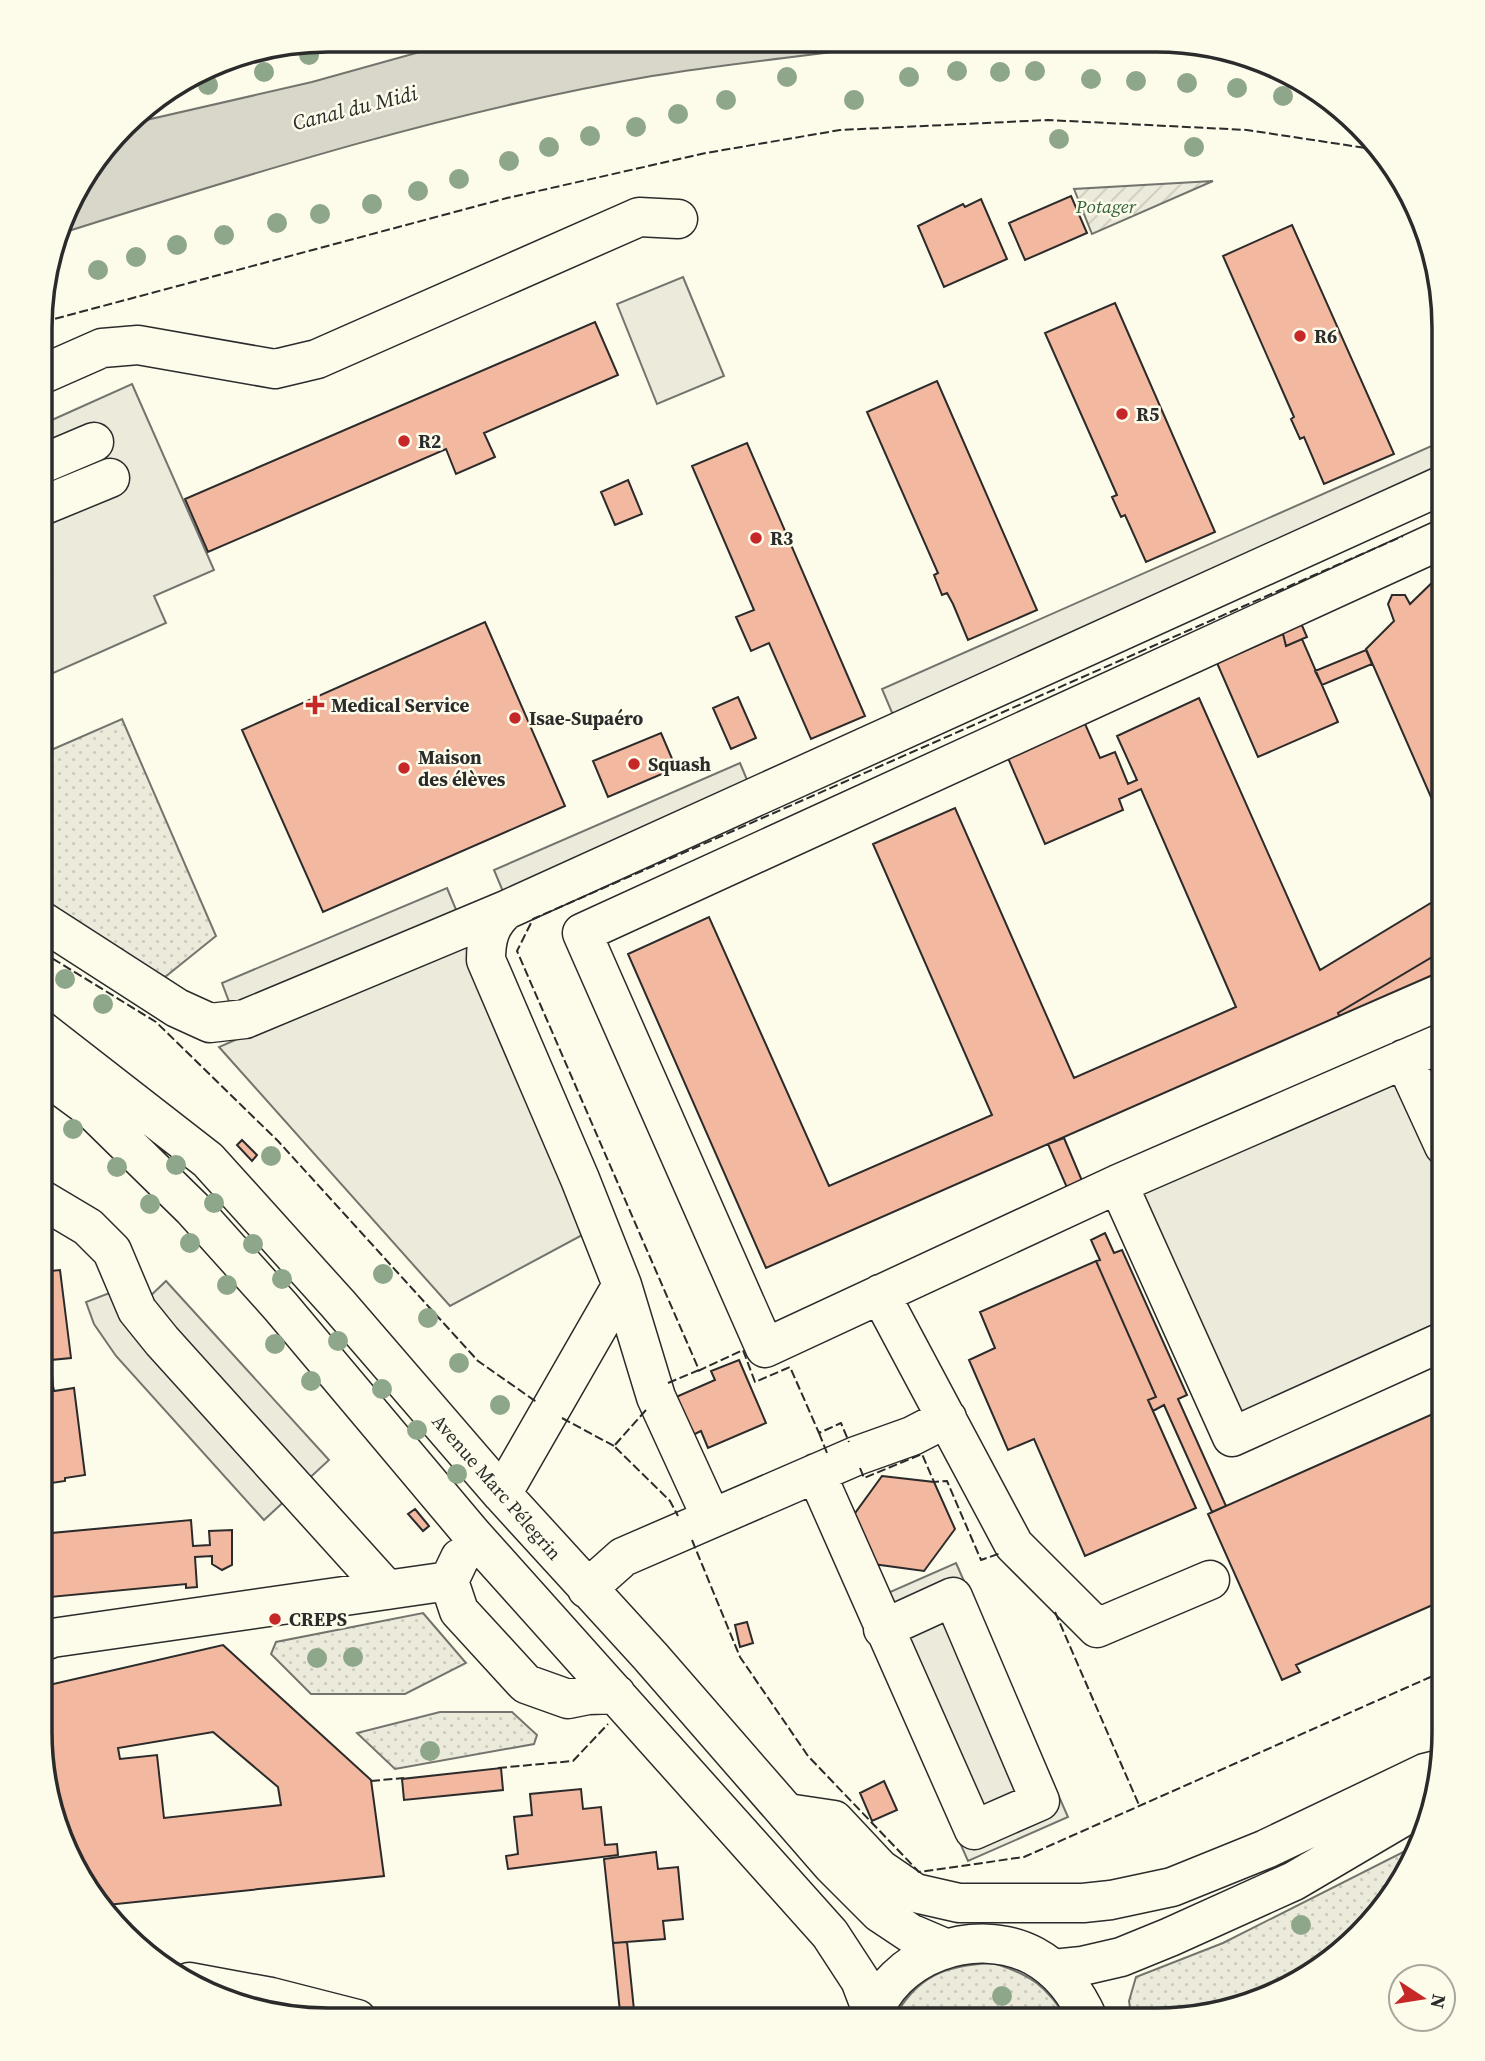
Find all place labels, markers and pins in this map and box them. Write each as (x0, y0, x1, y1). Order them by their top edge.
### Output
place label: R6 (1314, 323, 1337, 349)
marker: R6 (1292, 328, 1308, 344)
place label: R5 (1136, 401, 1159, 427)
marker: R5 (1114, 406, 1130, 422)
place label: R2 (418, 428, 441, 454)
marker: R2 (396, 433, 412, 449)
place label: R3 (770, 525, 793, 551)
marker: R3 (748, 530, 764, 546)
place label: Medical Service (331, 692, 470, 718)
marker: Medical Service (305, 695, 325, 715)
place label: Isae-Supaéro (529, 705, 644, 731)
marker: Isae-Supaéro (507, 710, 523, 726)
place label: Maison des élèves (418, 744, 506, 792)
place label: Squash (648, 751, 711, 777)
marker: Squash (626, 756, 642, 772)
marker: Maison des élèves (396, 760, 412, 776)
place label: CREPS (289, 1606, 347, 1632)
marker: CREPS (267, 1611, 283, 1627)

